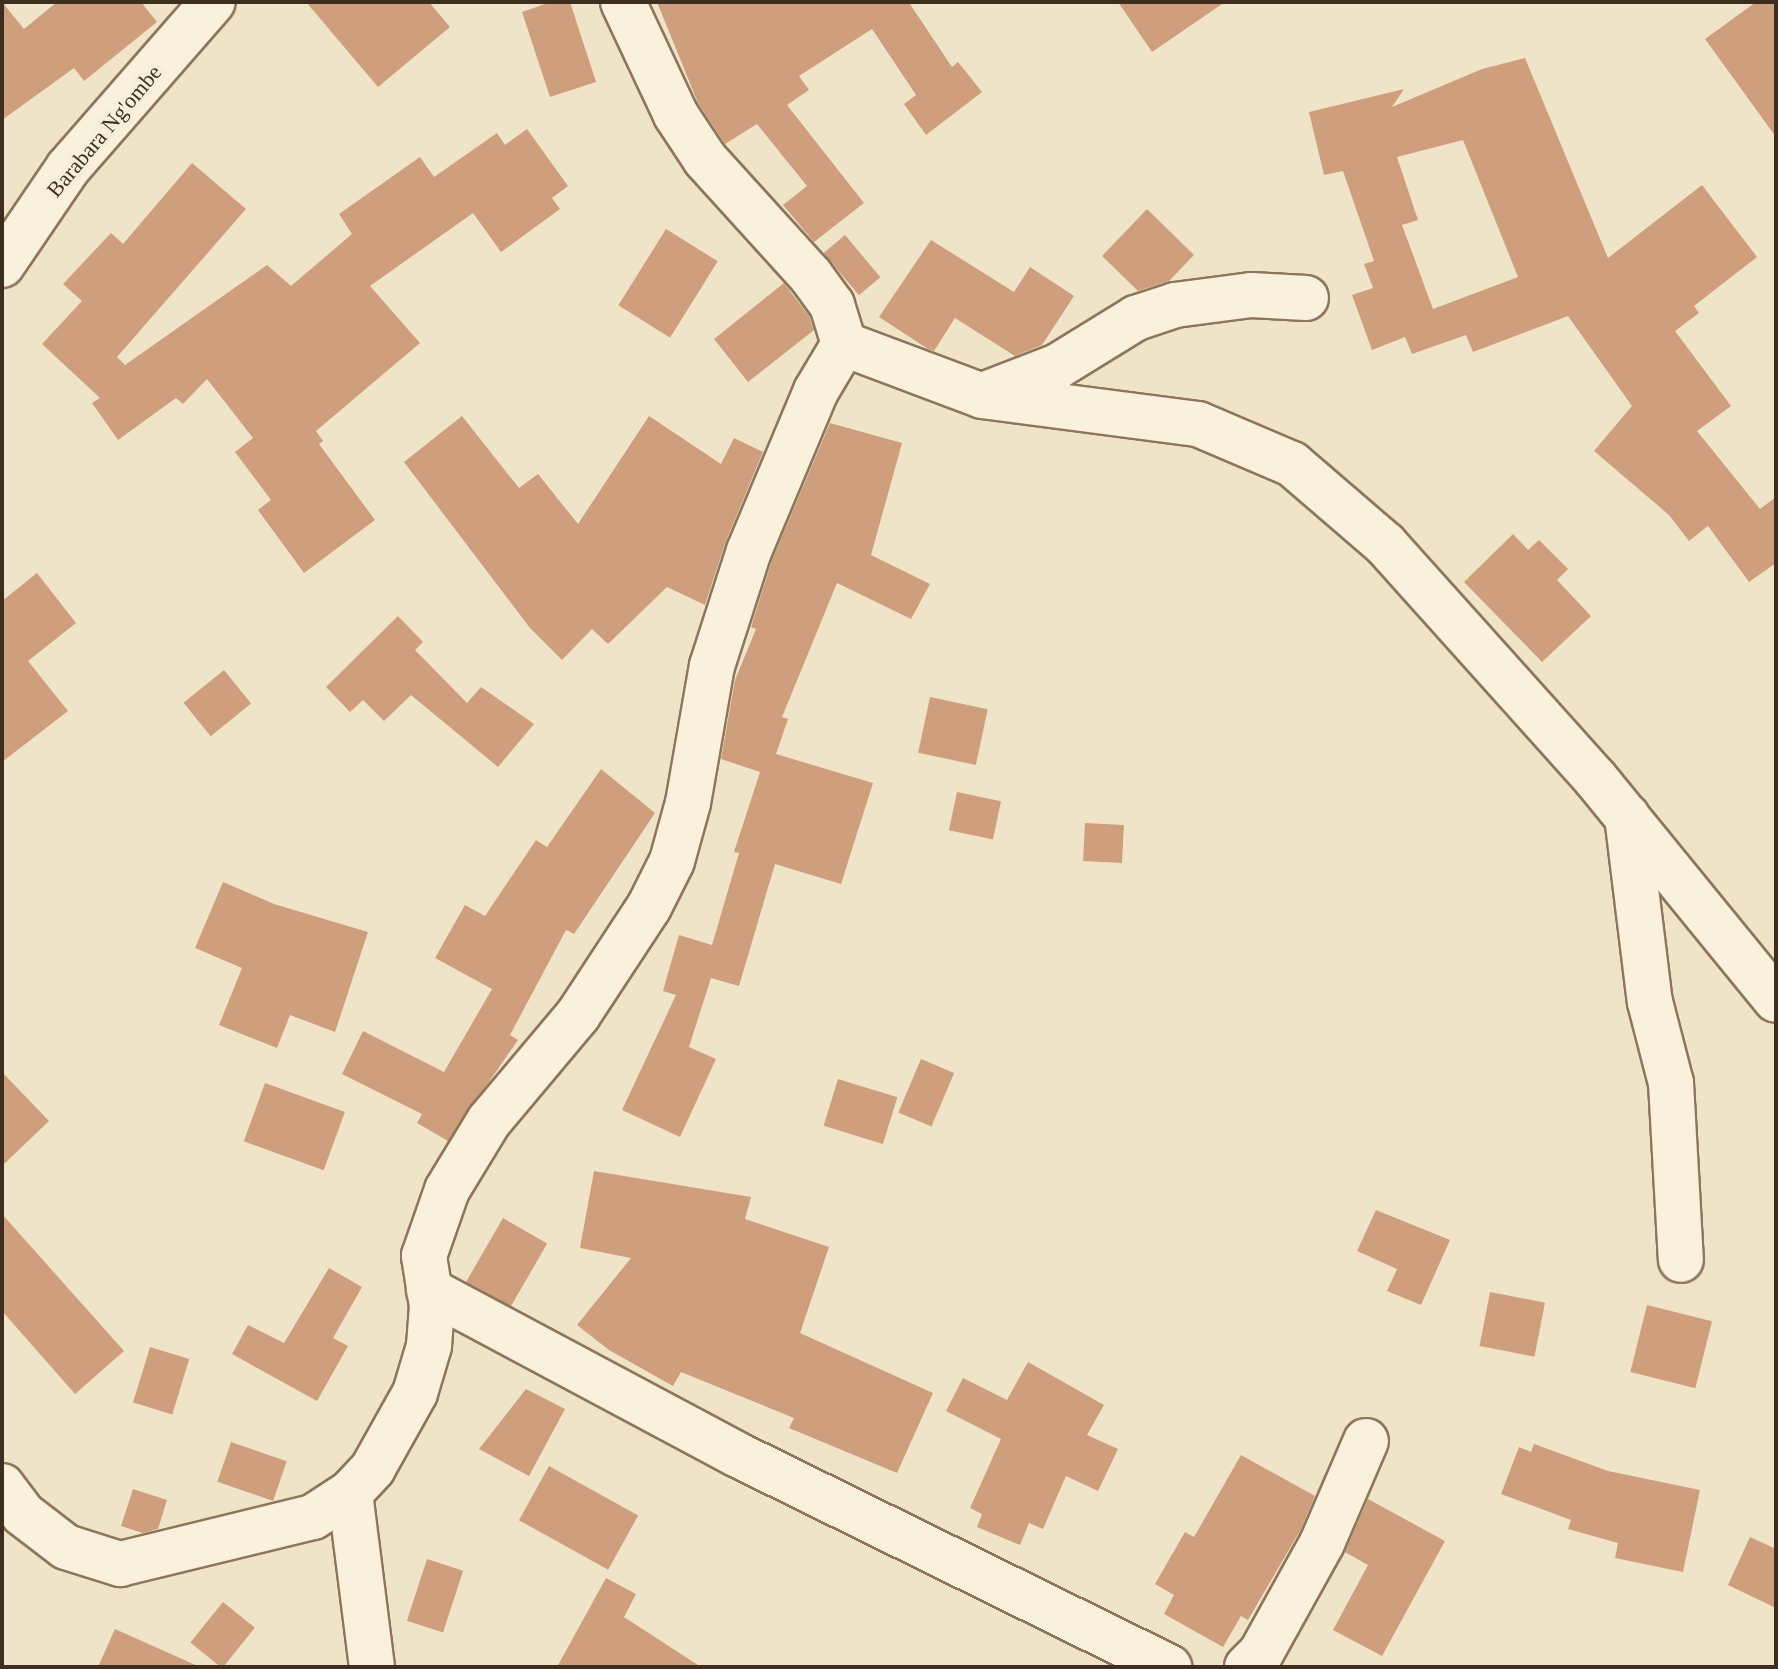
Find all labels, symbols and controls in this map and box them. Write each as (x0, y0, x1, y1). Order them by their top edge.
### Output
street label: Barabara Ng'ombe (41, 59, 167, 203)

